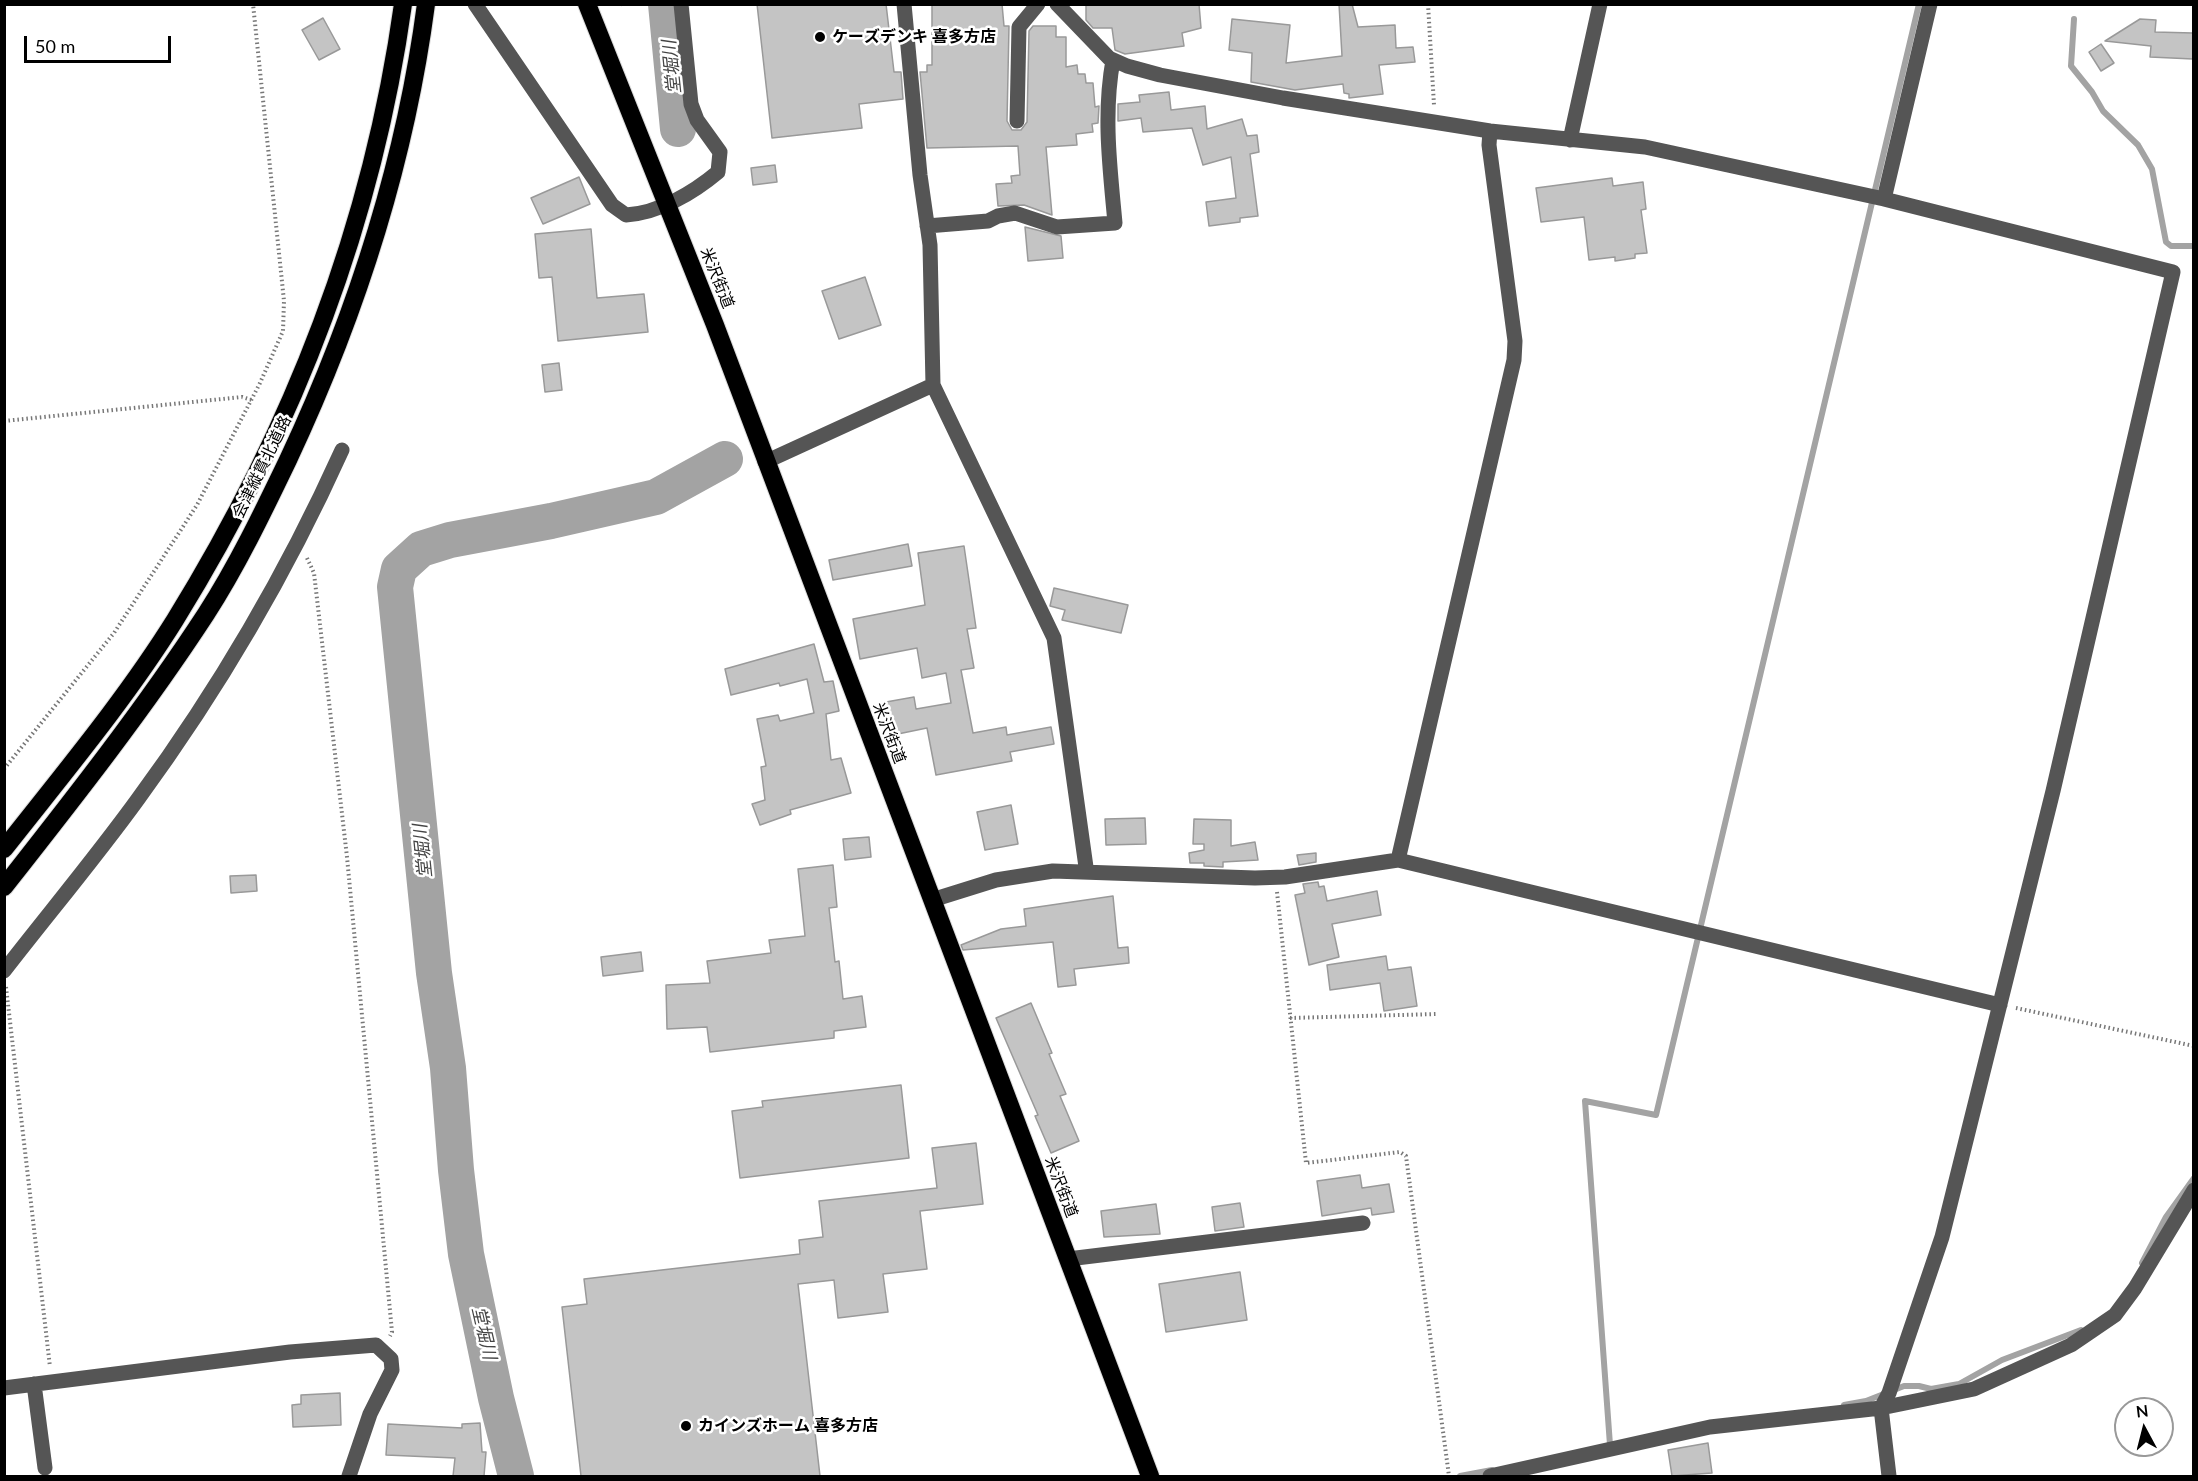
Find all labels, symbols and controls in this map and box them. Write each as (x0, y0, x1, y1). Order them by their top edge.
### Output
scale bar (27, 24, 174, 62)
place label: ケーズデンキ 喜多方店 (832, 27, 996, 47)
marker: ケーズデンキ 喜多方店 (813, 30, 827, 44)
text: 50 m (35, 35, 75, 57)
water label: 堂堀川 (658, 39, 686, 95)
street label: 米沢街道 (696, 245, 738, 311)
street label: 会津縦貫北道路 (229, 412, 295, 522)
street label: 米沢街道 (869, 700, 909, 766)
water label: 堂堀川 (409, 823, 437, 879)
street label: 米沢街道 (1041, 1154, 1081, 1220)
water label: 堂堀川 (467, 1304, 501, 1362)
north arrow (2114, 1397, 2174, 1457)
text: N (2135, 1400, 2149, 1421)
place label: カインズホーム 喜多方店 (698, 1416, 878, 1436)
marker: カインズホーム 喜多方店 (679, 1419, 693, 1433)

